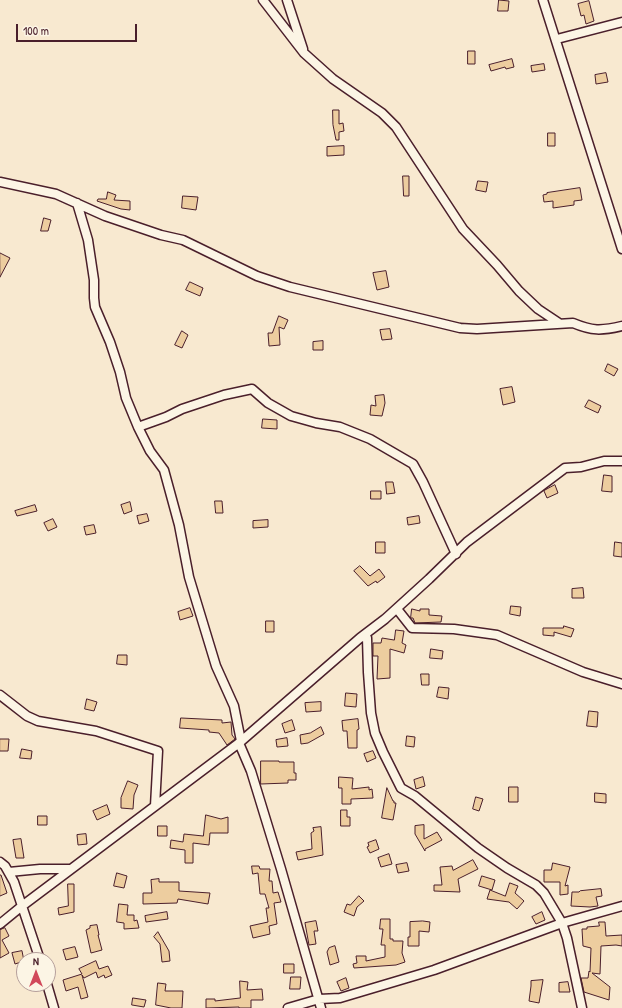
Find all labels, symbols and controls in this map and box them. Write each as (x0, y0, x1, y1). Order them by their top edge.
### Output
scale bar (18, 16, 139, 42)
text: 100 m (23, 22, 49, 39)
north arrow (16, 952, 56, 992)
text: N (33, 954, 39, 968)

